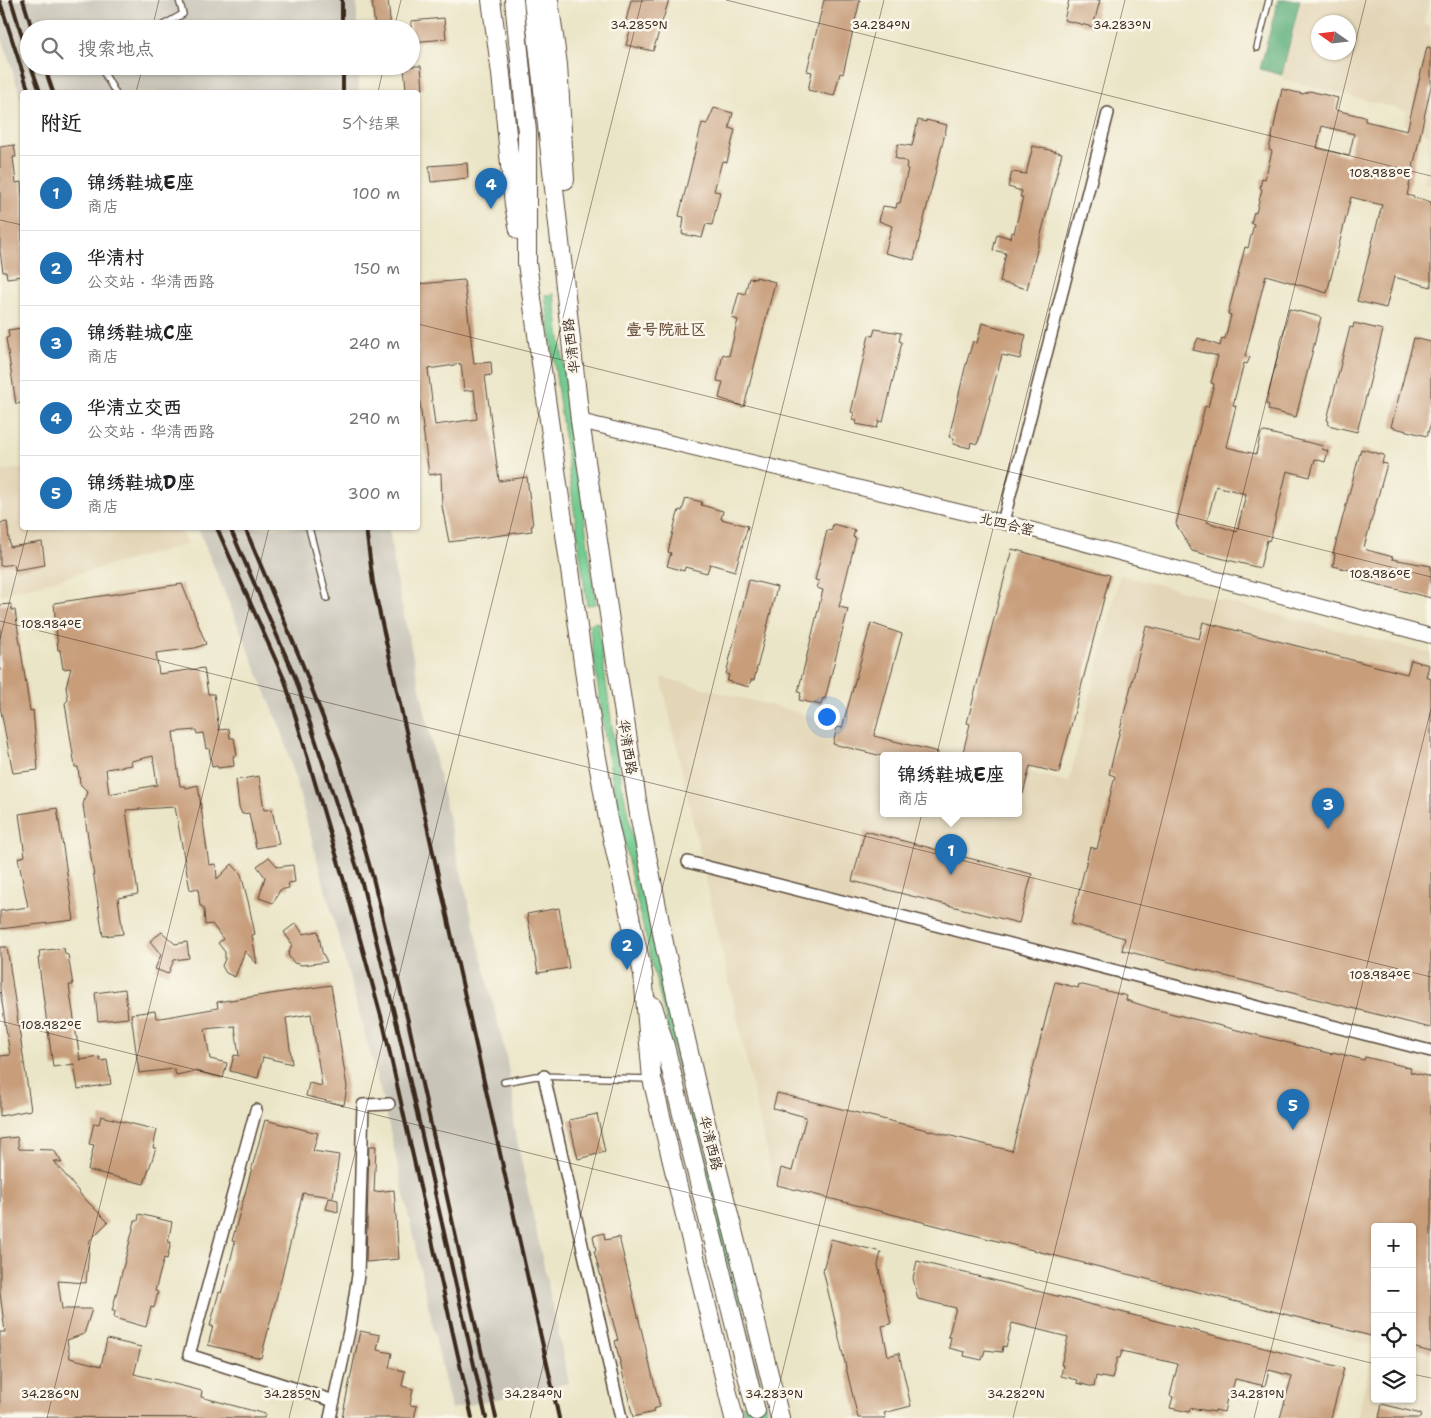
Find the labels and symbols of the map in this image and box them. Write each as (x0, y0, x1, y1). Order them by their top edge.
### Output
north arrow (1311, 15, 1356, 60)
text: 34.285°N (610, 17, 668, 33)
text: 34.284°N (852, 17, 910, 33)
text: 34.283°N (1093, 17, 1151, 33)
text: 108.988°E (1349, 165, 1411, 181)
pin: 4 (475, 168, 507, 209)
street label: 华清西路 (559, 317, 583, 375)
district label: 壹号院社区 (626, 319, 706, 340)
street label: 北四合窑 (978, 508, 1036, 540)
text: 108.986°E (1349, 566, 1411, 582)
text: 108.984°E (20, 616, 82, 632)
your location (814, 704, 840, 730)
street label: 华清西路 (615, 718, 641, 776)
pin: 3 (1312, 788, 1344, 829)
pin: 1 (935, 834, 967, 875)
pin: 2 (611, 929, 643, 970)
text: 108.984°E (1349, 967, 1411, 983)
text: 108.982°E (21, 1017, 81, 1033)
pin: 5 (1277, 1089, 1309, 1130)
street label: 华清西路 (695, 1114, 727, 1172)
text: 34.286°N (21, 1386, 79, 1402)
text: 34.285°N (263, 1386, 321, 1402)
text: 34.284°N (504, 1386, 562, 1402)
text: 34.283°N (745, 1386, 803, 1402)
text: 34.282°N (987, 1386, 1045, 1402)
text: 34.281°N (1230, 1386, 1284, 1402)

